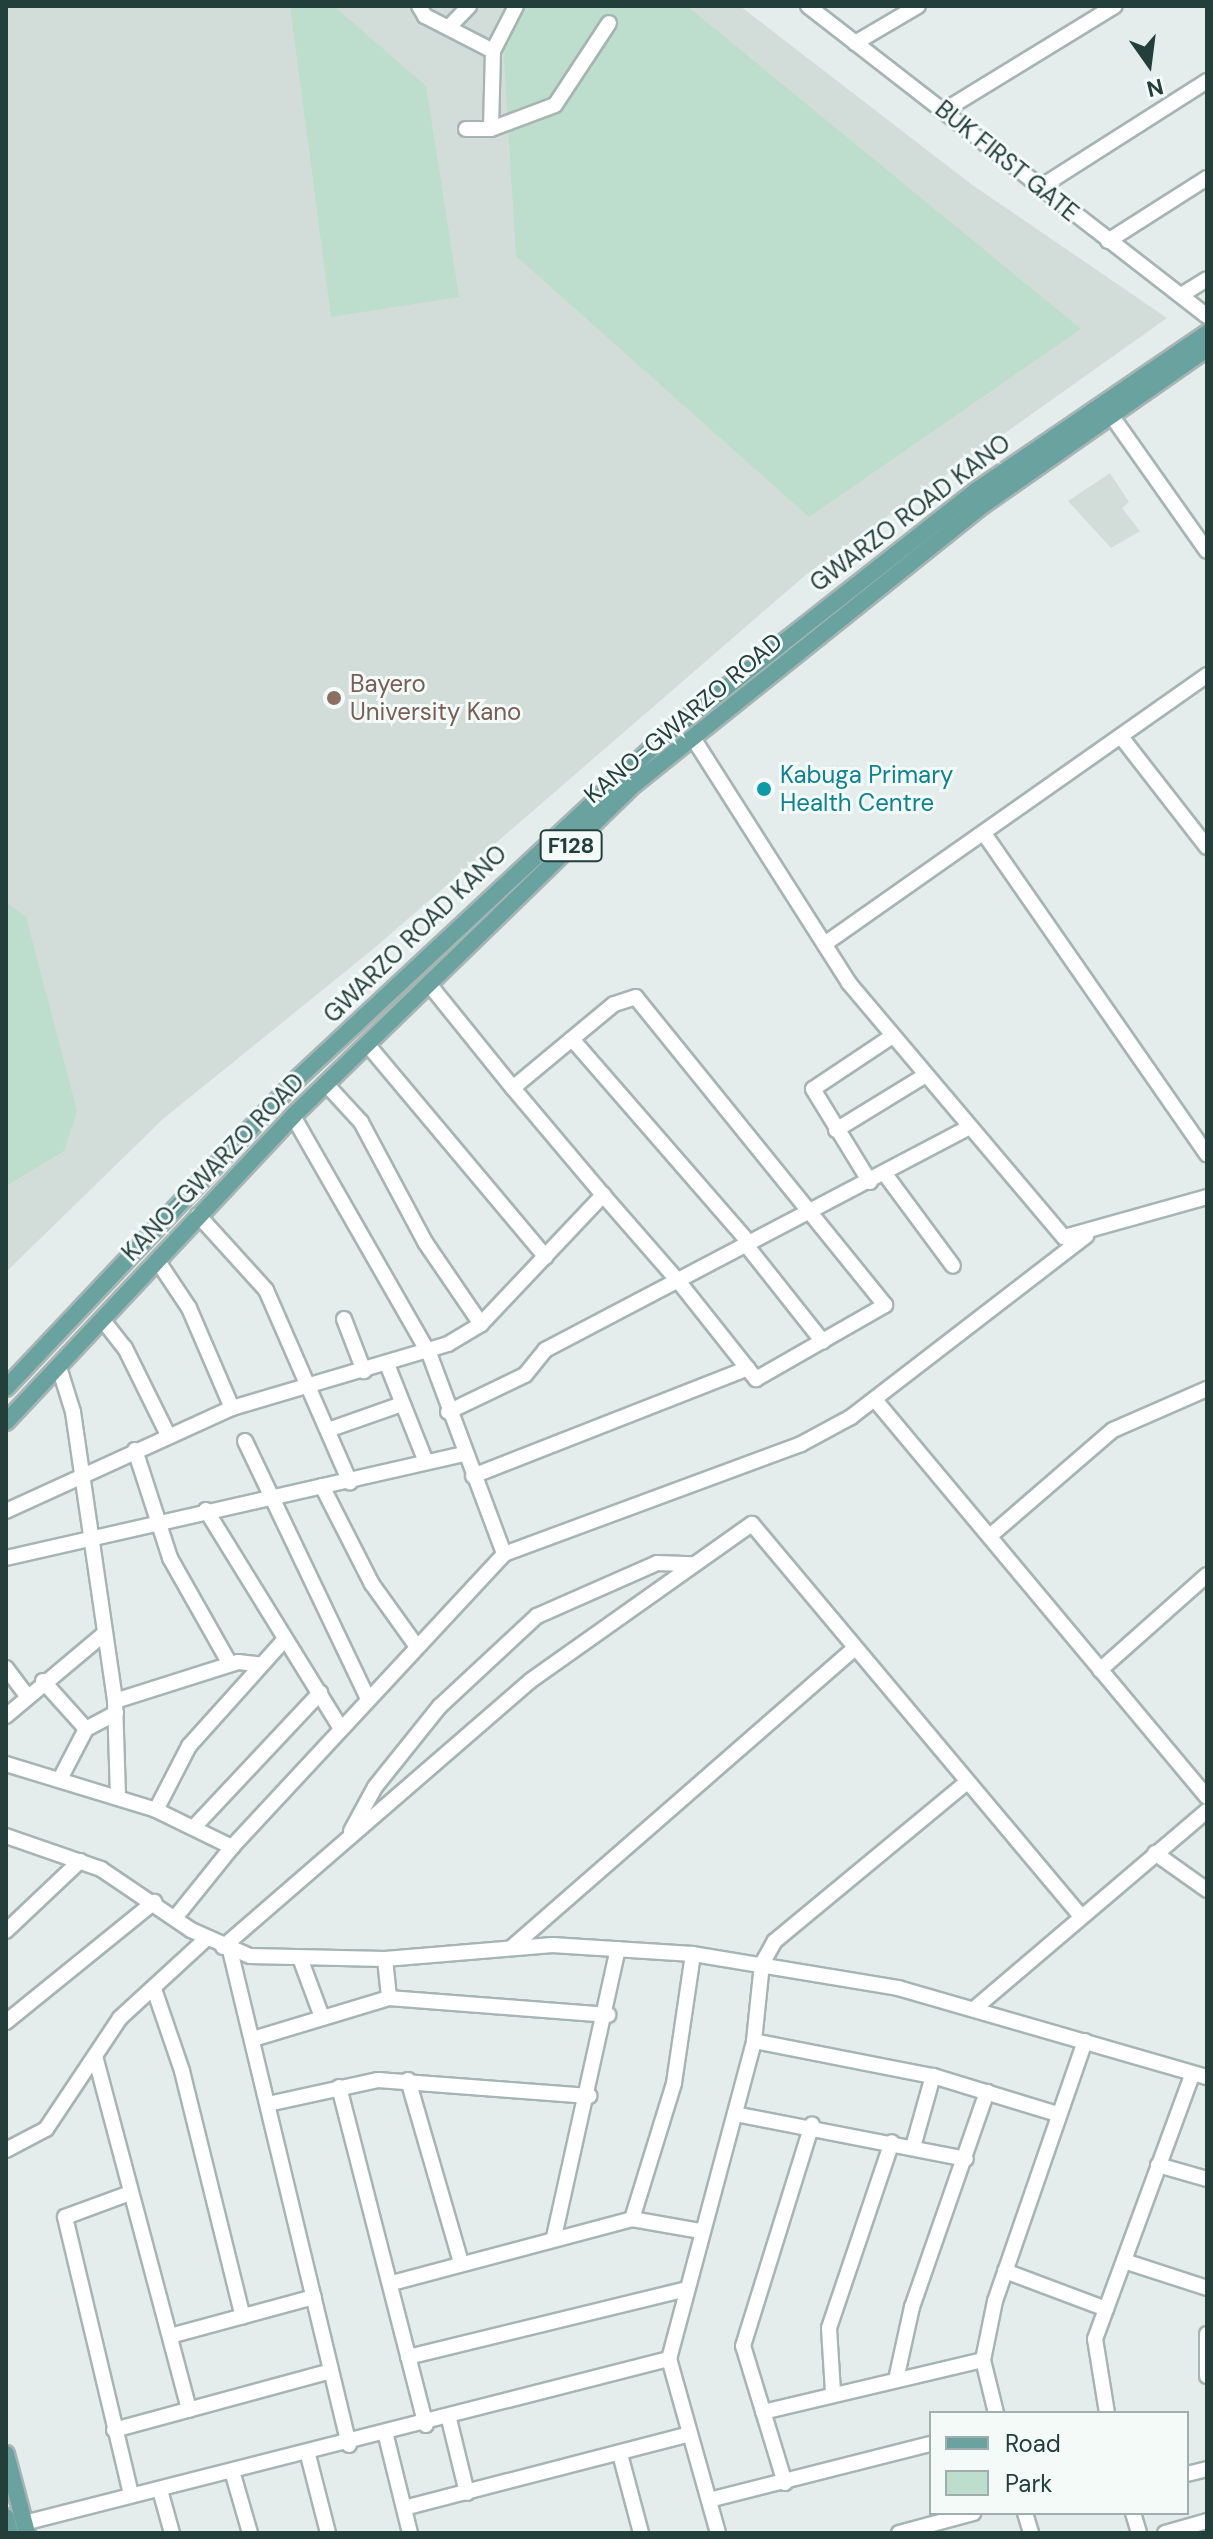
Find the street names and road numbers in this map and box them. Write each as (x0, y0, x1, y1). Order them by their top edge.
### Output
street label: BUK FIRST GATE (930, 94, 1084, 228)
street label: GWARZO ROAD KANO (804, 428, 1016, 598)
street label: KANO-GWARZO ROAD (578, 627, 788, 809)
road number: F128 (539, 828, 603, 864)
street label: GWARZO ROAD KANO (318, 839, 512, 1029)
street label: KANO-GWARZO ROAD (116, 1067, 310, 1267)

